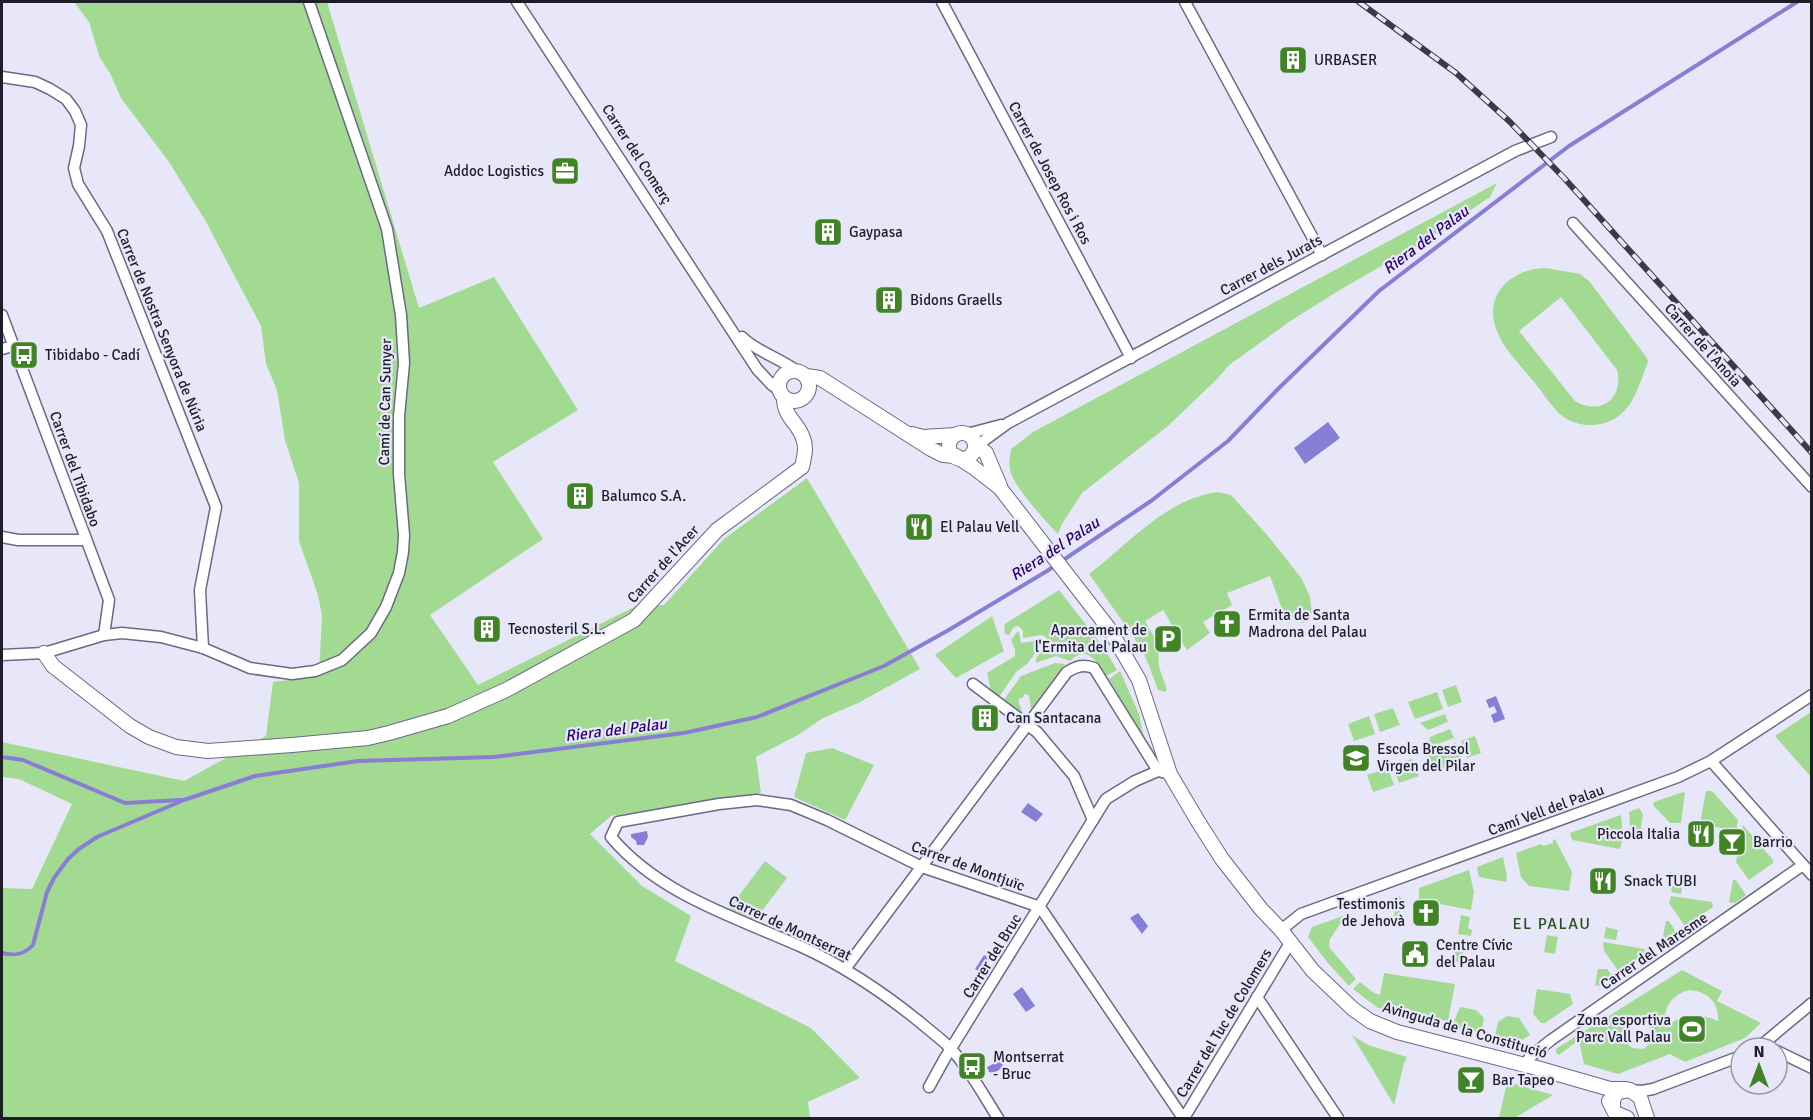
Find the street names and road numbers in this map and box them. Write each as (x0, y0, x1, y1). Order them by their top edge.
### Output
street label: Carrer de Josep Ros i Ros (1005, 98, 1096, 248)
street label: Carrer del Comerç (598, 101, 676, 207)
street label: Carrer de Nostra Senyora de Núria (113, 226, 211, 434)
street label: Carrer dels Jurats (1217, 230, 1325, 299)
street label: Carrer de l'Anoia (1661, 299, 1745, 391)
street label: Camí de Can Sunyer (375, 338, 395, 466)
street label: Carrer del Tibidabo (46, 409, 104, 529)
street label: Carrer de l'Acer (623, 521, 703, 607)
street label: Camí Vell del Palau (1485, 781, 1607, 839)
street label: Carrer de Montjuïc (909, 837, 1027, 895)
street label: Carrer de Montserrat (726, 892, 854, 964)
street label: Carrer del Maresme (1597, 909, 1711, 993)
street label: Carrer del Bruc (959, 910, 1025, 1002)
street label: Carrer del Tuc de Colomers (1172, 945, 1276, 1101)
street label: Avinguda de la Constitució (1381, 998, 1549, 1062)

